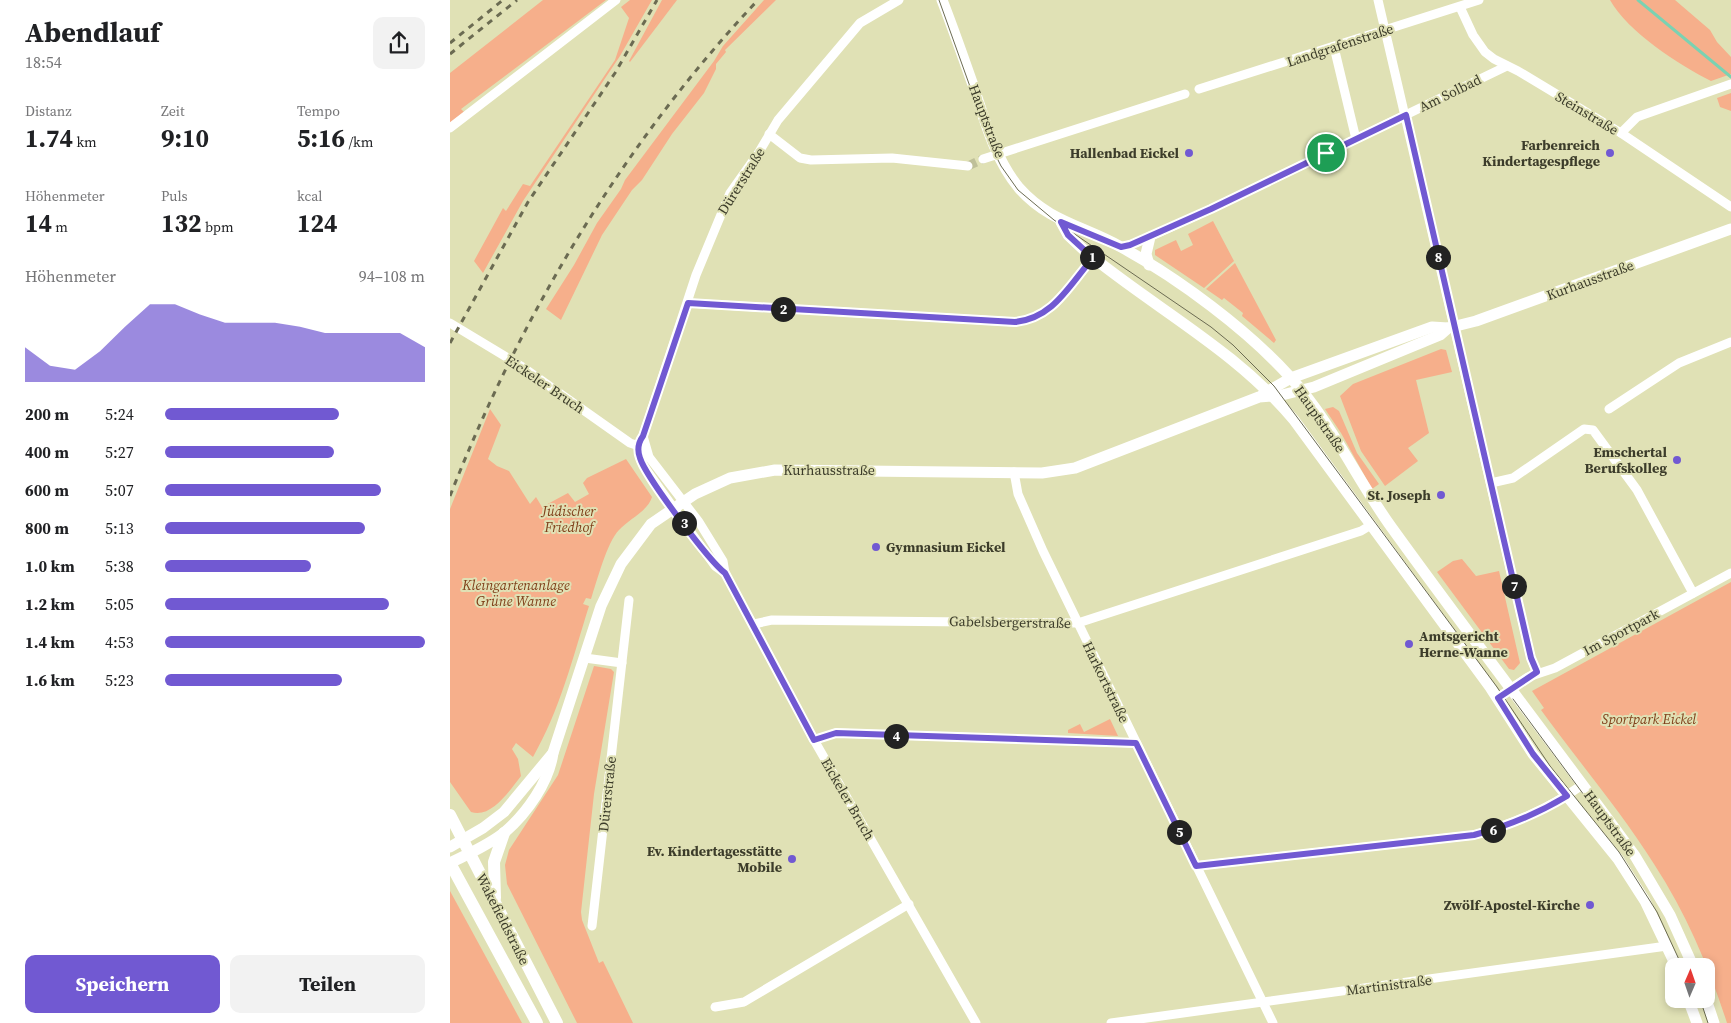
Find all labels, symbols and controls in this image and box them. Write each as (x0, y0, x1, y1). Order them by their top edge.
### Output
text: Abendlauf (25, 13, 160, 51)
button: share (373, 17, 425, 69)
street label: Landgrafenstraße (1284, 18, 1396, 72)
text: 18:54 (25, 51, 62, 73)
street label: Am Solbad (1415, 69, 1485, 117)
street label: Hauptstraße (964, 81, 1010, 161)
street label: Steinstraße (1552, 86, 1622, 140)
text: Distanz (25, 101, 72, 121)
text: Zeit (161, 101, 185, 121)
text: Tempo (297, 101, 340, 121)
text: 1.74 (25, 121, 73, 155)
text: 9:10 (161, 121, 209, 155)
text: 5:16 (297, 121, 345, 155)
text: km (73, 132, 97, 152)
text: /km (345, 132, 373, 152)
pin (1305, 132, 1347, 174)
place label: Farbenreich Kindertagespflege (1482, 135, 1600, 171)
icon: arrive (1312, 139, 1340, 167)
place label: Hallenbad Eickel (1070, 143, 1179, 163)
street label: Dürerstraße (712, 144, 770, 218)
marker: Hallenbad Eickel (1183, 147, 1195, 159)
marker: Farbenreich Kindertagespflege (1604, 147, 1616, 159)
text: Höhenmeter (25, 186, 105, 206)
text: Puls (161, 186, 188, 206)
text: kcal (297, 186, 323, 206)
text: 14 (25, 206, 52, 240)
text: 132 (161, 206, 202, 240)
text: 124 (297, 206, 338, 240)
text: m (52, 217, 68, 237)
text: bpm (202, 217, 234, 237)
pin: 1 (1080, 244, 1104, 270)
pin: 8 (1426, 244, 1450, 270)
text: 1 (1089, 247, 1096, 267)
text: 8 (1435, 247, 1442, 267)
street label: Kurhausstraße (1543, 255, 1637, 305)
text: Höhenmeter (25, 265, 116, 287)
text: 94–108 m (359, 265, 425, 287)
pin: 2 (770, 296, 796, 322)
text: 2 (780, 299, 787, 319)
street label: Eickeler Bruch (501, 350, 589, 418)
street label: Hauptstraße (1290, 382, 1350, 456)
text: 200 m (25, 403, 69, 425)
text: 5:24 (105, 403, 134, 425)
text: 400 m (25, 441, 69, 463)
text: 5:27 (105, 441, 134, 463)
place label: Emschertal Berufskolleg (1584, 442, 1667, 478)
marker: Emschertal Berufskolleg (1671, 454, 1683, 466)
street label: Kurhausstraße (783, 460, 875, 480)
text: 600 m (25, 479, 69, 501)
text: 5:07 (105, 479, 134, 501)
place label: St. Joseph (1368, 485, 1431, 505)
marker: St. Joseph (1435, 489, 1447, 501)
park label: Jüdischer Friedhof (540, 501, 596, 537)
pin: 3 (672, 510, 696, 536)
text: 3 (681, 513, 688, 533)
text: 800 m (25, 517, 69, 539)
text: 5:13 (105, 517, 134, 539)
place label: Gymnasium Eickel (886, 537, 1006, 557)
marker: Gymnasium Eickel (870, 541, 882, 553)
text: 1.0 km (25, 555, 75, 577)
text: 5:38 (105, 555, 134, 577)
pin: 7 (1502, 574, 1526, 598)
park label: Kleingartenanlage Grüne Wanne (461, 575, 570, 611)
text: 7 (1511, 576, 1518, 596)
text: 1.2 km (25, 593, 75, 615)
text: 5:05 (105, 593, 134, 615)
street label: Im Sportpark (1580, 603, 1663, 660)
street label: Gabelsbergerstraße (949, 611, 1071, 633)
place label: Amtsgericht Herne-Wanne (1419, 626, 1508, 662)
text: 1.4 km (25, 631, 75, 653)
text: 4:53 (105, 631, 134, 653)
street label: Harkortstraße (1078, 638, 1134, 726)
marker: Amtsgericht Herne-Wanne (1403, 638, 1415, 650)
text: 1.6 km (25, 669, 75, 691)
text: 5:23 (105, 669, 134, 691)
park label: Sportpark Eickel (1602, 709, 1696, 729)
pin: 4 (884, 724, 908, 748)
text: 4 (893, 726, 900, 746)
street label: Eickeler Bruch (816, 754, 880, 844)
street label: Dürerstraße (593, 755, 621, 833)
street label: Hauptstraße (1579, 786, 1641, 860)
pin: 6 (1480, 818, 1506, 842)
pin: 5 (1166, 820, 1192, 844)
text: 6 (1490, 820, 1497, 840)
text: 5 (1176, 822, 1183, 842)
place label: Ev. Kindertagesstätte Mobile (647, 841, 782, 877)
marker: Ev. Kindertagesstätte Mobile (786, 853, 798, 865)
street label: Wakefieldstraße (471, 870, 535, 968)
place label: Zwölf-Apostel-Kirche (1444, 895, 1580, 915)
marker: Zwölf-Apostel-Kirche (1584, 899, 1596, 911)
button: Speichern (25, 955, 220, 1013)
button: Teilen (230, 955, 425, 1013)
north arrow (1665, 958, 1715, 1008)
map controls (1665, 958, 1715, 1008)
street label: Martinistraße (1345, 970, 1433, 1000)

